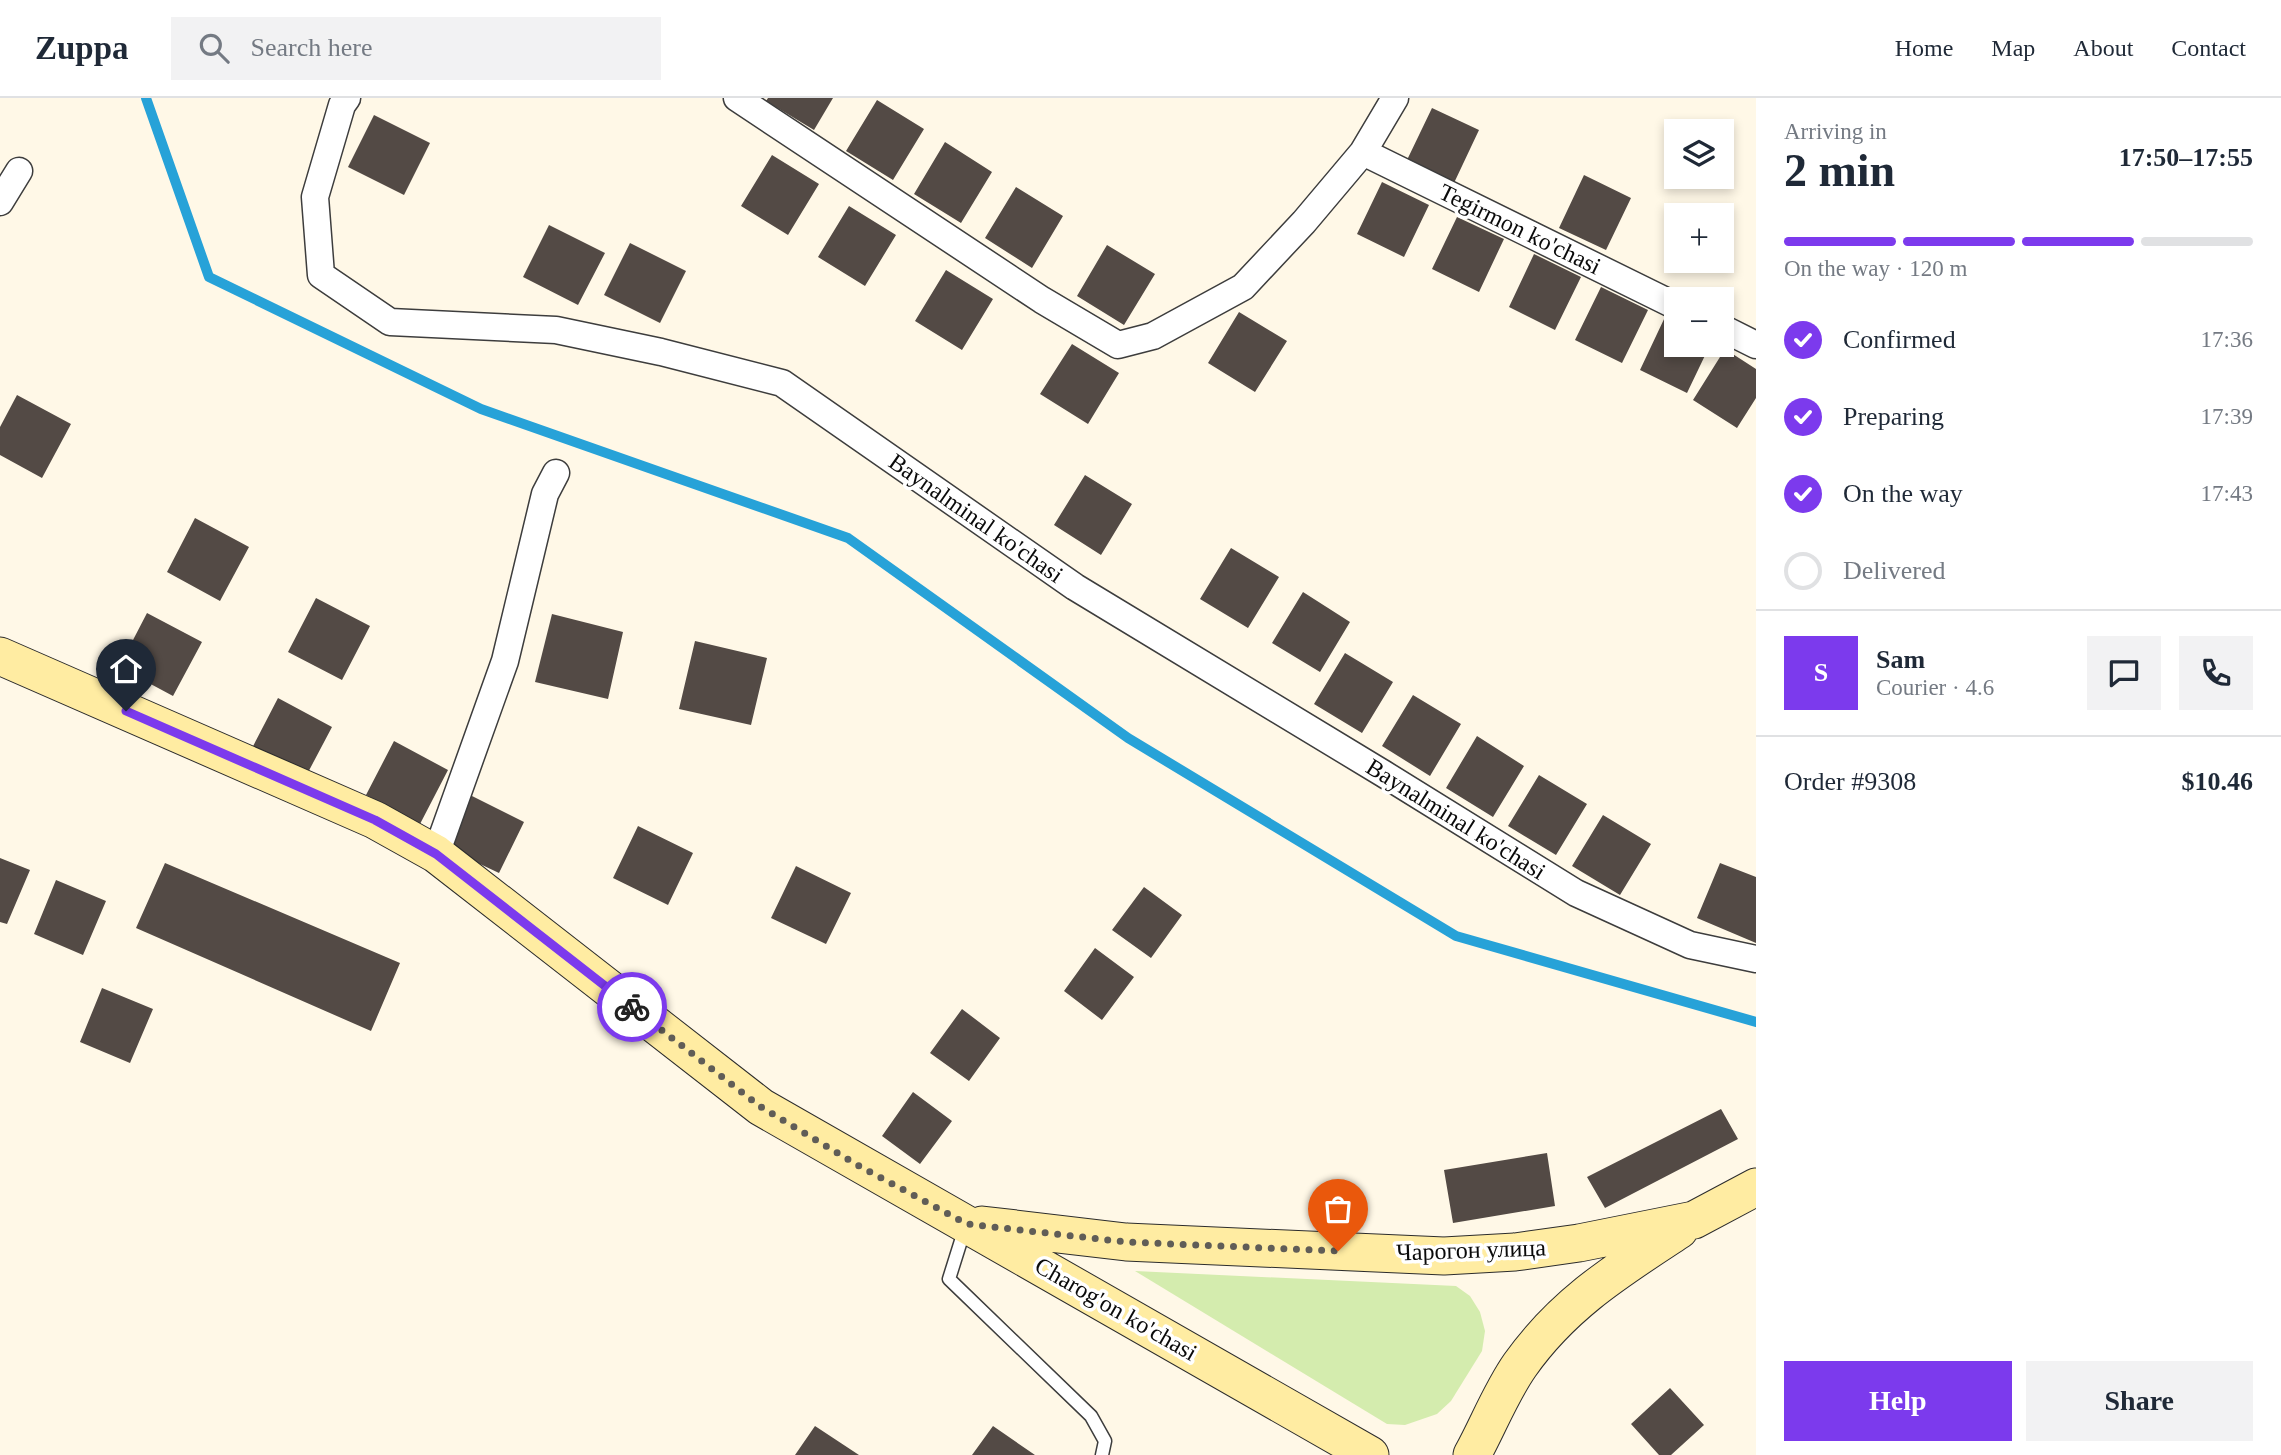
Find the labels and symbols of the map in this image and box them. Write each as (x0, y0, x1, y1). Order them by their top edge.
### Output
street label: Tegirmon ko'chasi (1435, 179, 1605, 280)
street label: Baynalminal ko'chasi (884, 448, 1068, 588)
pin (96, 639, 156, 711)
street label: Baynalminal ko'chasi (1362, 753, 1551, 885)
courier (597, 972, 667, 1042)
pin (1308, 1179, 1368, 1251)
street label: Чарогон улица (1396, 1234, 1547, 1266)
street label: Charog'on ko'chasi (1030, 1252, 1202, 1366)

